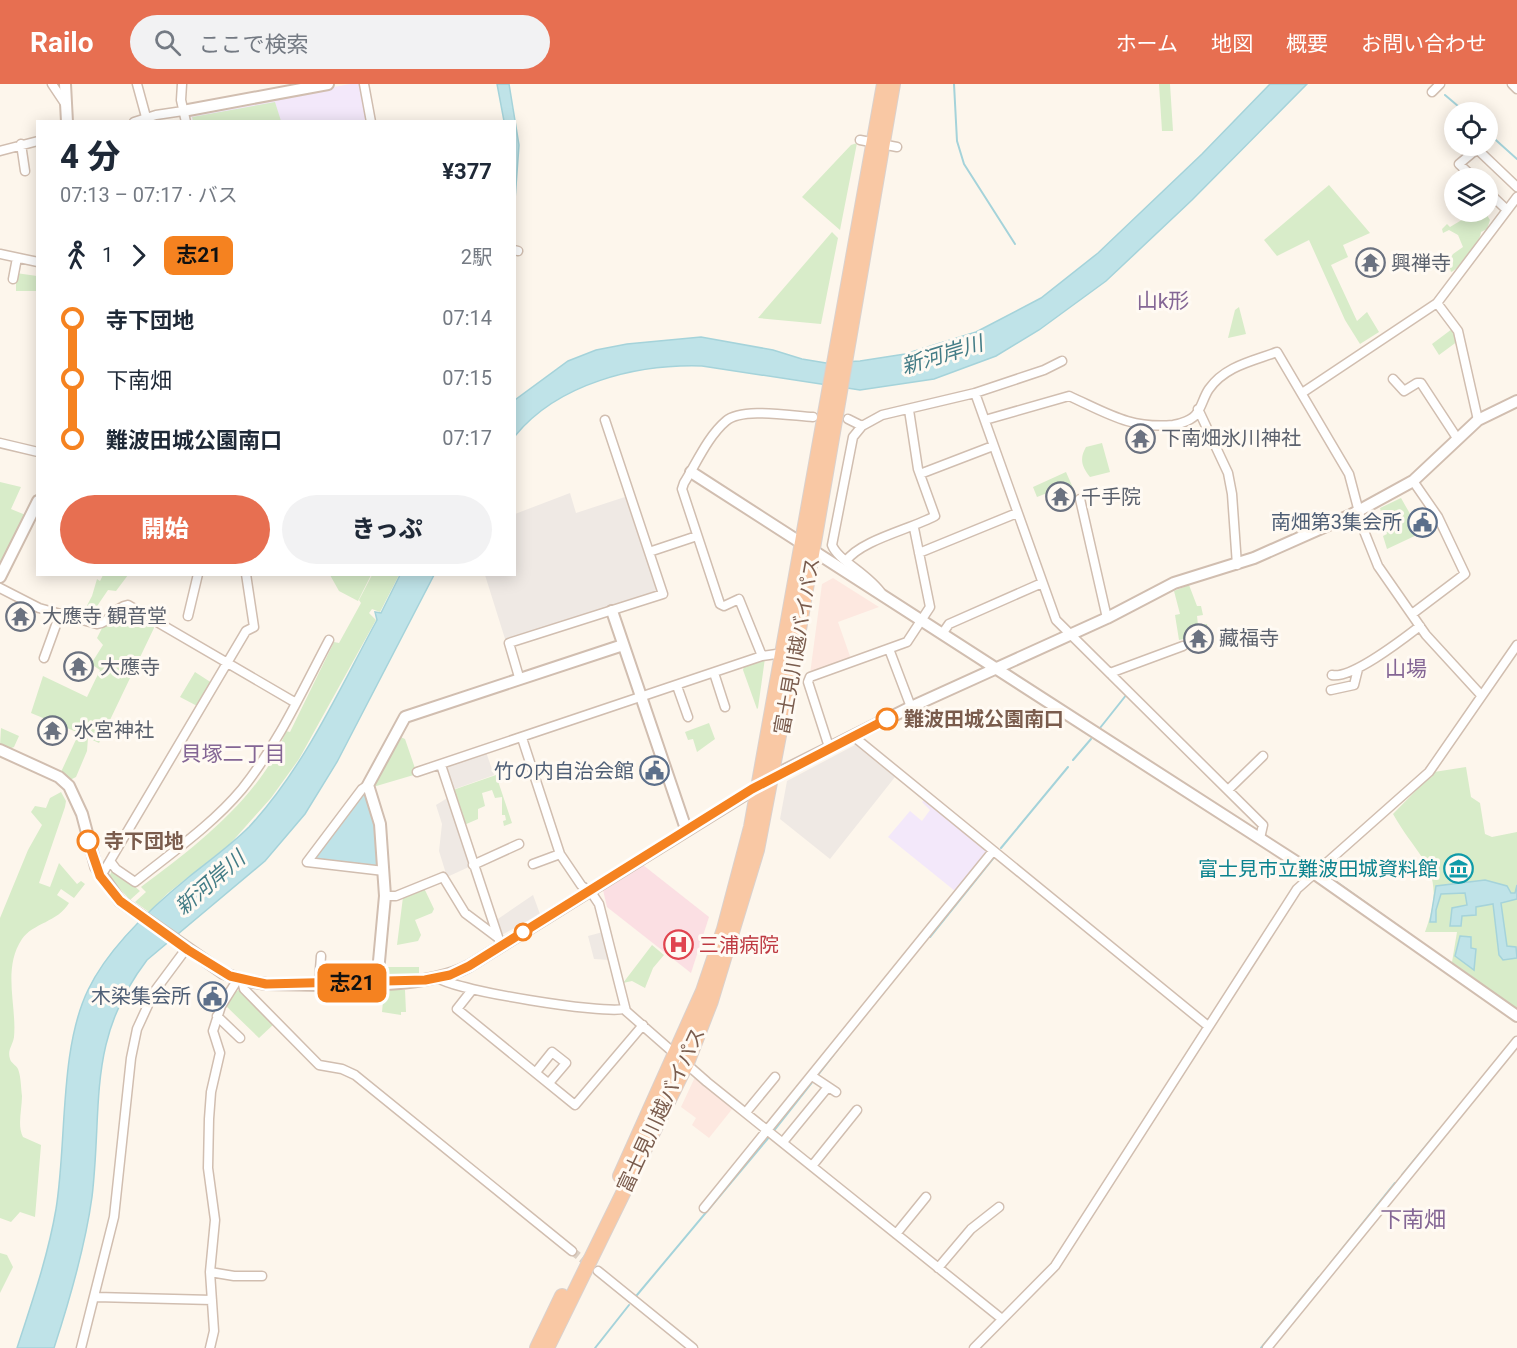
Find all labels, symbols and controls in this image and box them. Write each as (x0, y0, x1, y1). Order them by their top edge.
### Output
search box (130, 15, 550, 69)
text: Railo (30, 26, 94, 59)
icon: search (151, 26, 184, 59)
text: ここで検索 (199, 32, 309, 57)
text: ホーム (1116, 32, 1178, 56)
text: 地図 (1211, 32, 1253, 56)
text: 概要 (1286, 32, 1328, 56)
text: お問い合わせ (1361, 32, 1487, 56)
map controls (1444, 102, 1498, 222)
button: locate (1444, 102, 1498, 156)
text: 4 分 (60, 137, 120, 176)
text: ¥377 (442, 159, 492, 184)
button: layers (1444, 168, 1498, 222)
text: 07:13 – 07:17 · バス (60, 183, 238, 207)
icon: walk (60, 239, 93, 272)
icon: forward (122, 239, 155, 272)
text: 1 (102, 243, 113, 267)
text: 志21 (176, 243, 221, 267)
text: 2駅 (461, 245, 492, 269)
temple icon: 興禅寺 (1354, 247, 1386, 279)
place label: 興禅寺 (1391, 251, 1451, 275)
district label: 山k形 (1137, 289, 1189, 313)
text: 07:14 (442, 306, 492, 330)
text: 寺下団地 (106, 308, 194, 333)
water label: 新河岸川 (898, 331, 988, 379)
text: 07:15 (442, 366, 492, 390)
text: 下南畑 (106, 368, 172, 393)
temple icon: 下南畑氷川神社 (1124, 422, 1156, 454)
text: 07:17 (442, 426, 492, 450)
place label: 下南畑氷川神社 (1161, 426, 1301, 450)
text: 難波田城公園南口 (106, 428, 282, 453)
temple icon: 千手院 (1044, 481, 1076, 513)
place label: 千手院 (1081, 485, 1141, 509)
button: 開始 (60, 495, 270, 564)
button: きっぷ (282, 495, 492, 564)
public building icon: 南畑第3集会所 (1407, 506, 1439, 538)
place label: 南畑第3集会所 (1271, 510, 1402, 534)
street label: 富士見川越バイパス (770, 555, 824, 737)
temple icon: 大應寺 観音堂 (5, 600, 37, 632)
place label: 大應寺 観音堂 (42, 604, 167, 628)
temple icon: 藏福寺 (1182, 622, 1214, 654)
place label: 藏福寺 (1219, 626, 1279, 650)
temple icon: 大應寺 (63, 651, 95, 683)
place label: 大應寺 (100, 655, 160, 679)
district label: 山場 (1385, 657, 1427, 681)
place label: 難波田城公園南口 (904, 707, 1064, 731)
marker: 難波田城公園南口 (876, 708, 898, 730)
temple icon: 水宮神社 (37, 714, 69, 746)
place label: 水宮神社 (74, 718, 154, 742)
district label: 貝塚二丁目 (181, 742, 286, 766)
public building icon: 竹の内自治会館 (639, 755, 671, 787)
place label: 竹の内自治会館 (494, 759, 634, 783)
place label: 寺下団地 (104, 829, 184, 853)
marker: 寺下団地 (77, 830, 99, 852)
water label: 新河岸川 (170, 845, 251, 920)
museum icon: 富士見市立難波田城資料館 (1443, 853, 1475, 885)
place label: 富士見市立難波田城資料館 (1198, 857, 1438, 881)
unlabelled marker (514, 923, 532, 941)
hospital icon: 三浦病院 (662, 929, 694, 961)
place label: 三浦病院 (699, 933, 779, 957)
line badge: 志21 (318, 964, 386, 1002)
text: 志21 (329, 971, 375, 995)
public building icon: 木染集会所 (196, 980, 228, 1012)
place label: 木染集会所 (91, 984, 191, 1008)
street label: 富士見川越バイパス (612, 1024, 710, 1196)
district label: 下南畑 (1380, 1207, 1446, 1232)

